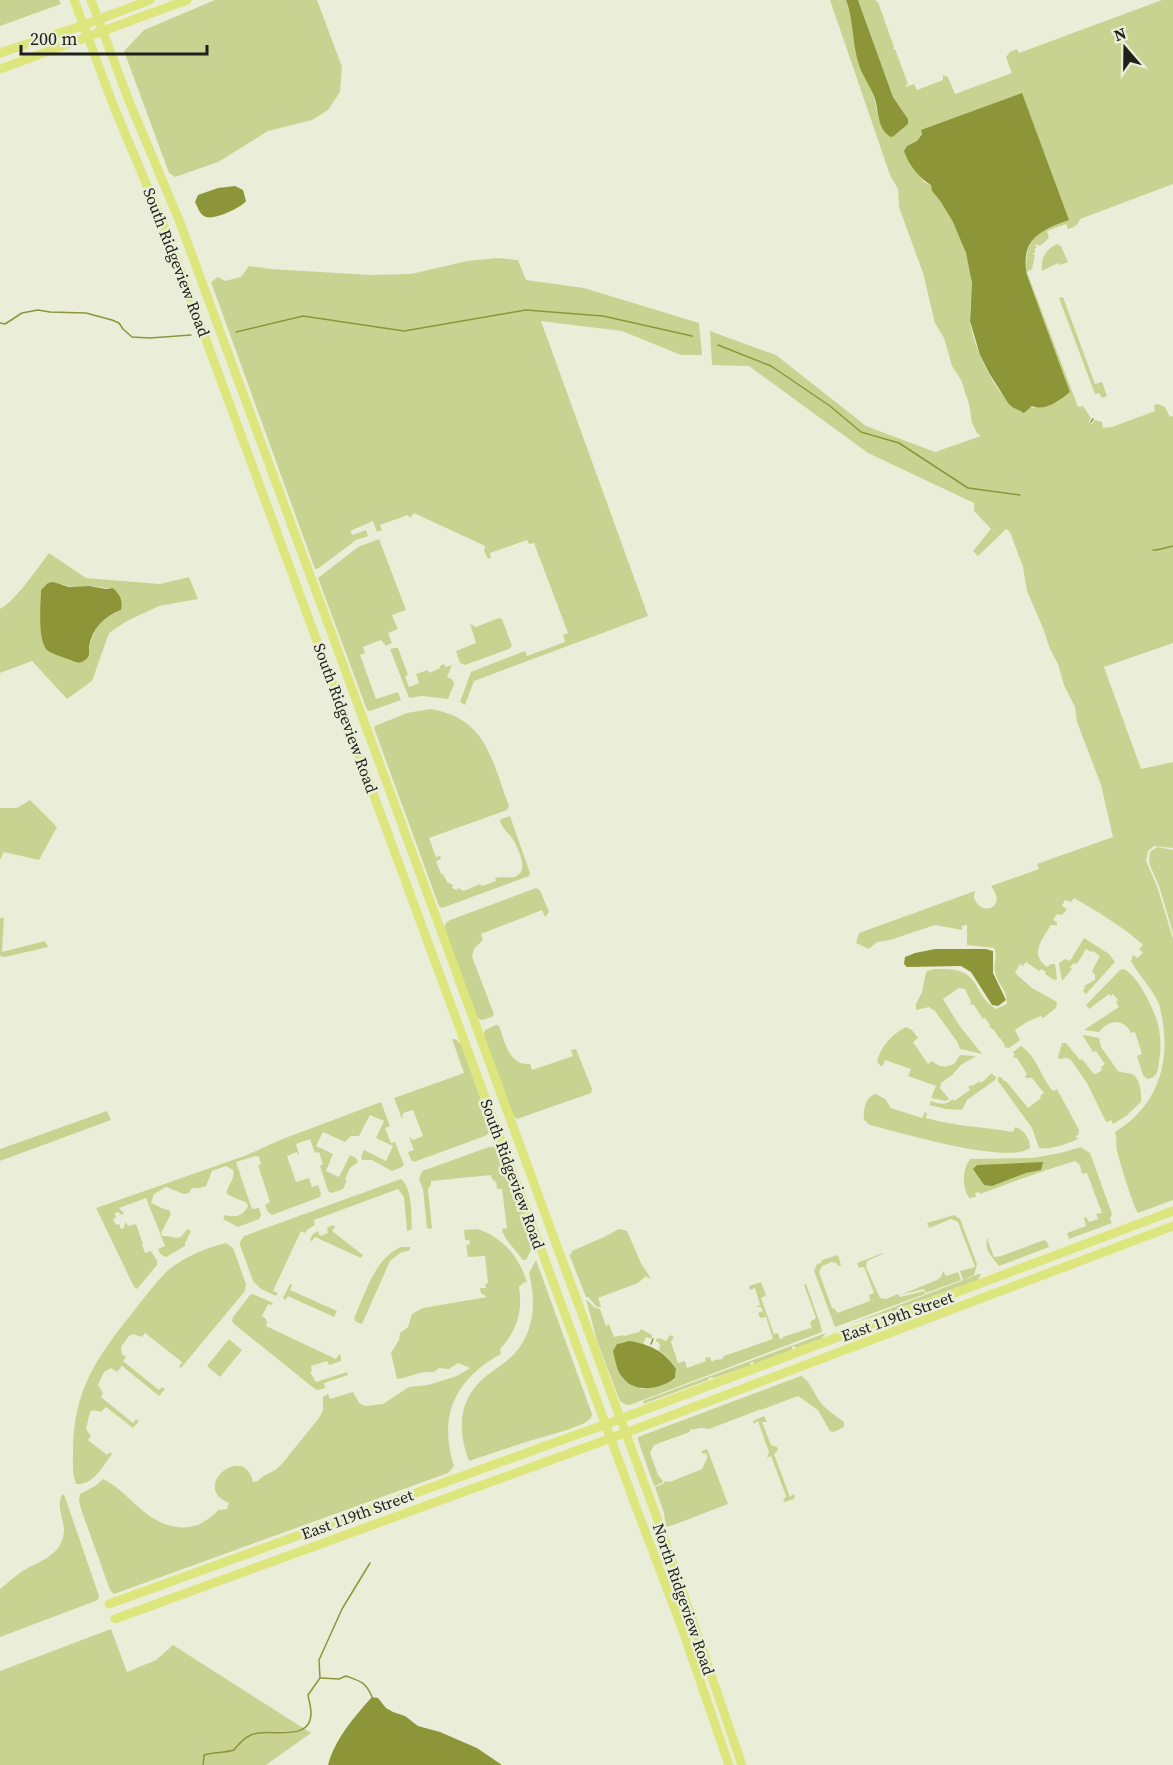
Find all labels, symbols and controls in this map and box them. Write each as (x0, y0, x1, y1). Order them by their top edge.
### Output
scale bar (21, 18, 207, 56)
north arrow (1095, 18, 1155, 78)
text: N (1111, 21, 1129, 46)
text: 200 m (30, 26, 77, 51)
street label: South Ridgeview Road (138, 184, 216, 340)
street label: South Ridgeview Road (309, 640, 383, 796)
street label: South Ridgeview Road (476, 1096, 550, 1252)
street label: East 119th Street (838, 1285, 957, 1346)
street label: East 119th Street (298, 1483, 417, 1544)
street label: North Ridgeview Road (648, 1520, 720, 1678)

